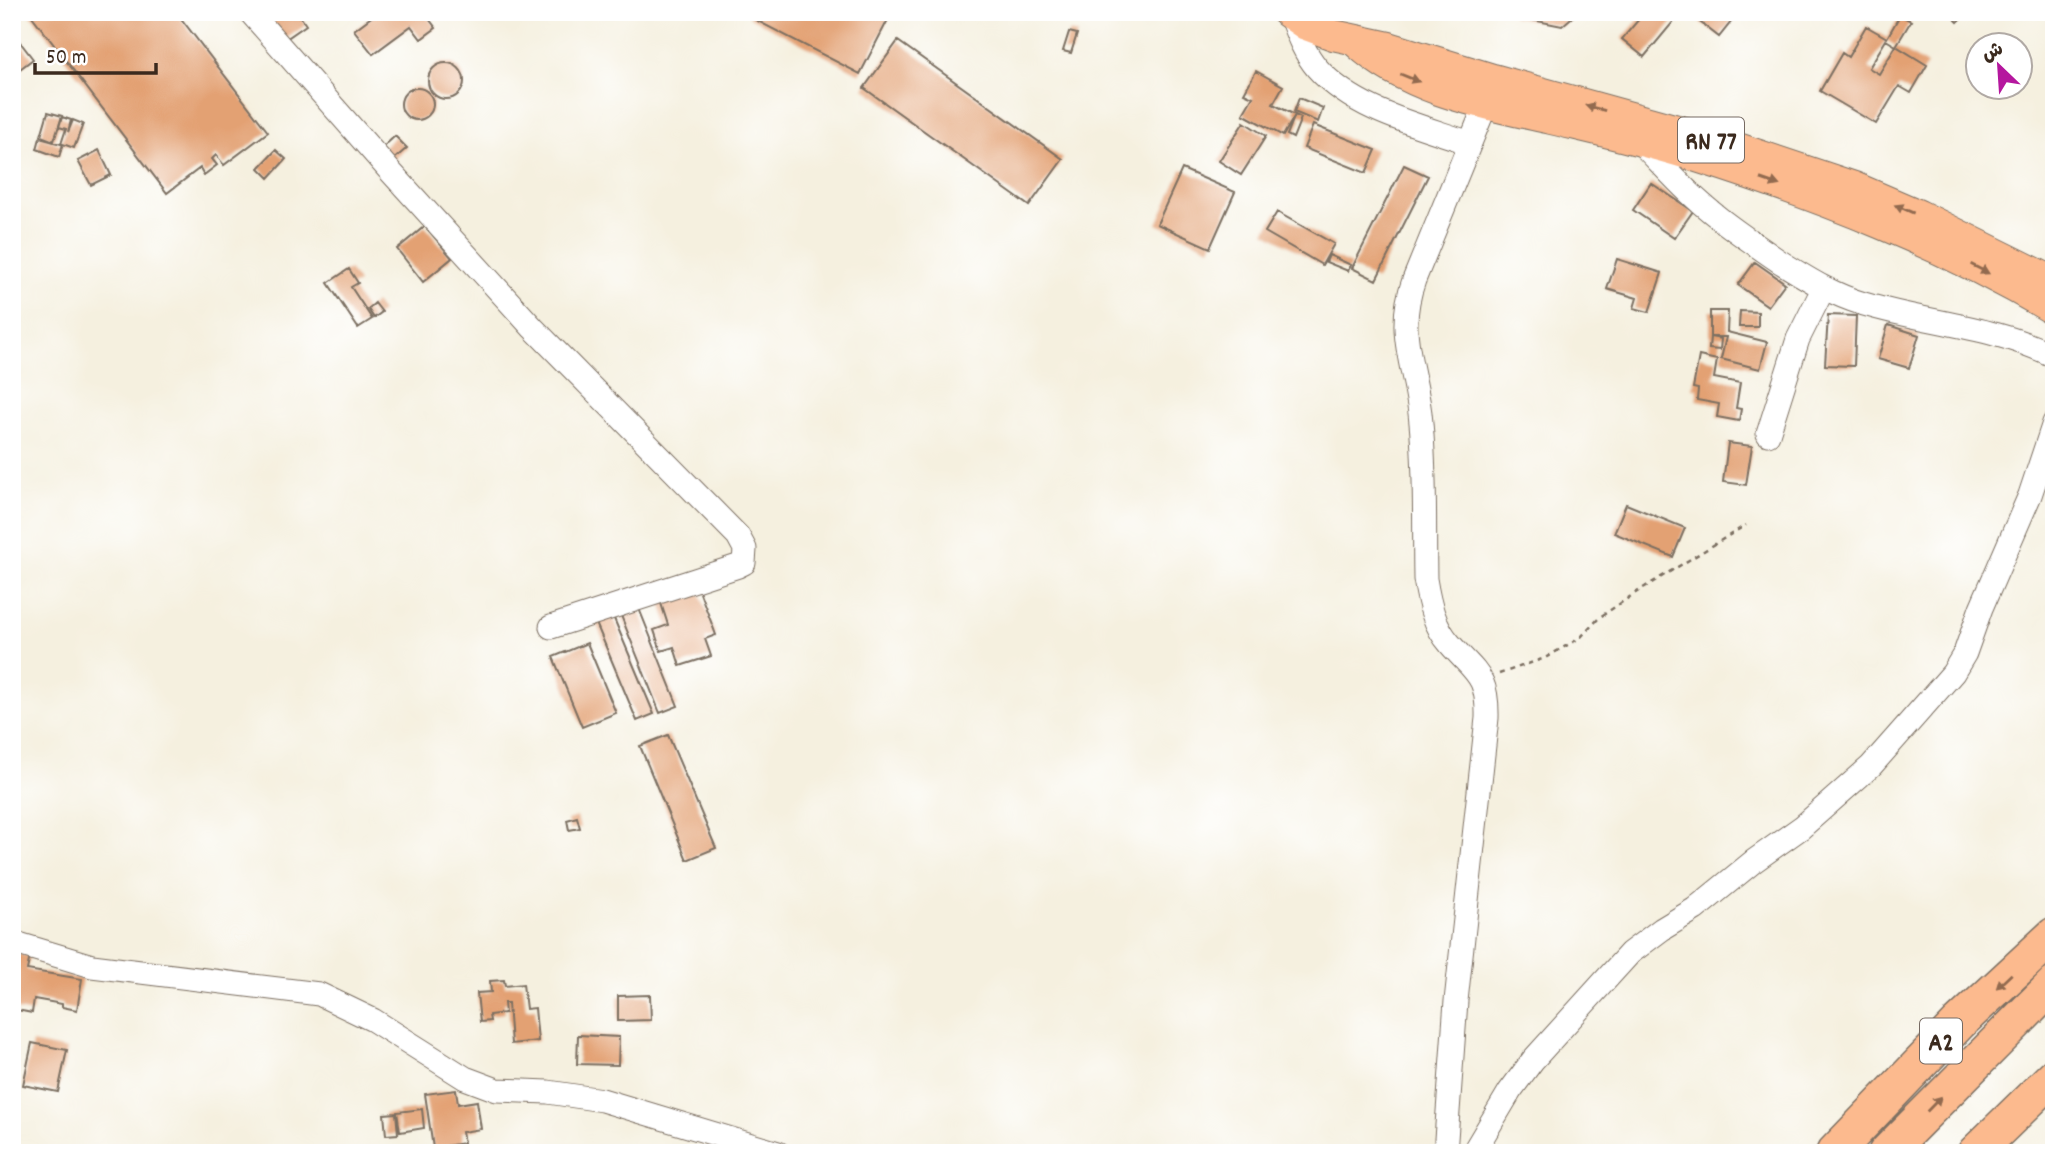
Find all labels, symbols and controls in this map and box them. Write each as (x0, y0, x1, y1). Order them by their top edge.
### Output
scale bar (35, 32, 156, 76)
north arrow (1965, 32, 2035, 102)
text: ش (1978, 37, 2009, 70)
text: 50 m (46, 44, 86, 74)
one-way arrow (1400, 73, 1421, 84)
one-way arrow (1584, 102, 1606, 113)
road number: RN 77 (1678, 118, 1744, 162)
one-way arrow (1759, 177, 1780, 188)
one-way arrow (1894, 203, 1915, 214)
one-way arrow (1970, 262, 1990, 274)
one-way arrow (1996, 973, 2013, 989)
road number: A2 (1920, 1018, 1962, 1064)
one-way arrow (1925, 1096, 1941, 1113)

